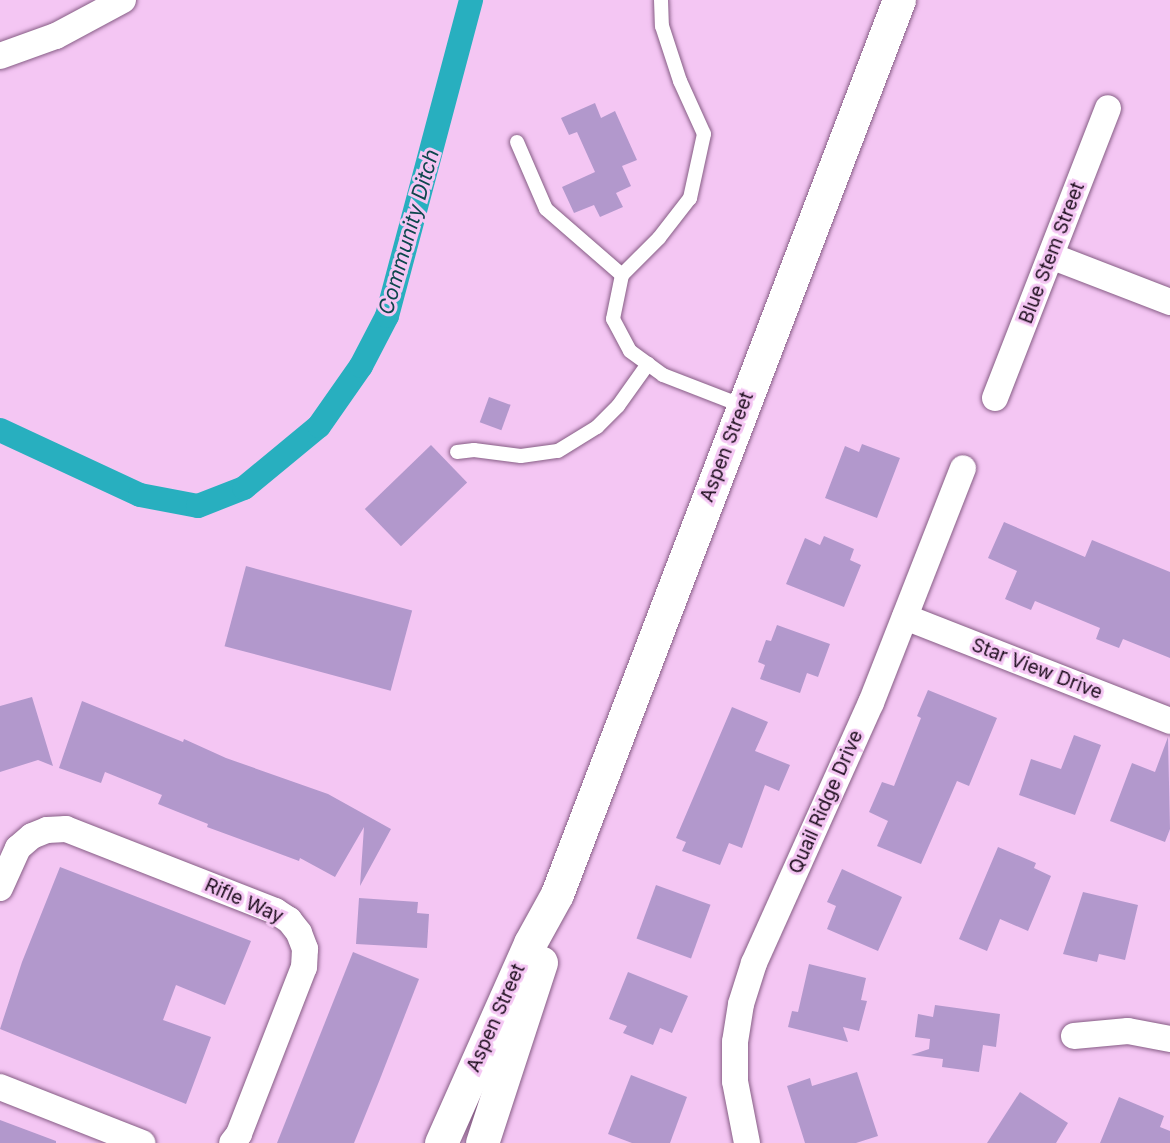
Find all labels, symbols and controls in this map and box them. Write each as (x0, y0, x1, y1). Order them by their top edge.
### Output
water label: Community Ditch (373, 146, 445, 318)
street label: Blue Stem Street (1015, 179, 1089, 327)
street label: Aspen Street (696, 389, 758, 505)
street label: Star View Drive (968, 634, 1106, 704)
street label: Quail Ridge Drive (784, 727, 868, 877)
street label: Rifle Way (201, 874, 287, 928)
street label: Aspen Street (462, 960, 530, 1076)

